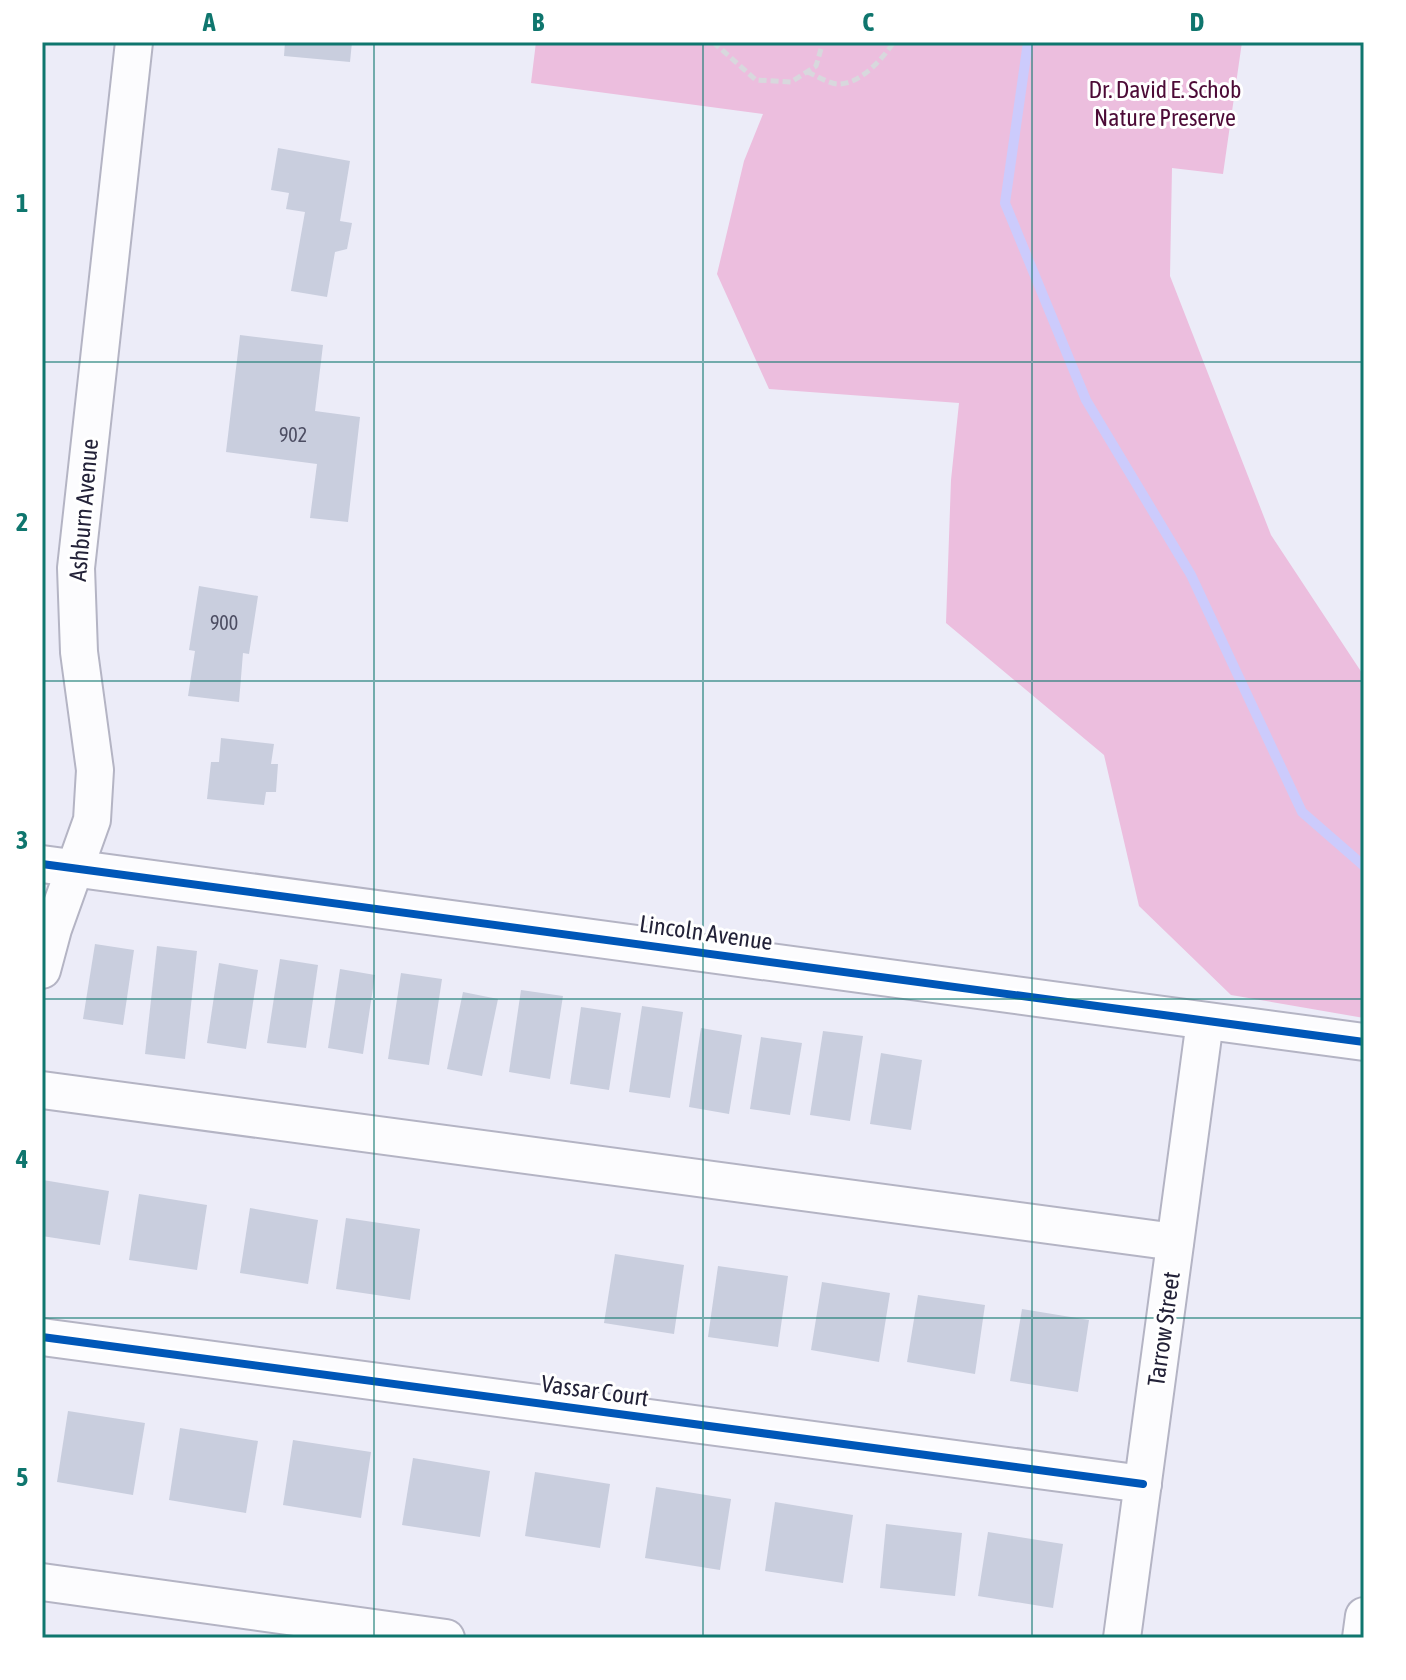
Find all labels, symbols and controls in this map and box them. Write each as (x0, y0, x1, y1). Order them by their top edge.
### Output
text: A (202, 7, 216, 37)
text: B (532, 7, 545, 37)
text: C (862, 7, 874, 37)
text: D (1190, 7, 1204, 37)
park label: Dr. David E. Schob Nature Preserve (1089, 76, 1241, 131)
text: 1 (16, 188, 28, 218)
house number: 902 (279, 423, 307, 446)
street label: Ashburn Avenue (64, 437, 103, 583)
text: 2 (16, 507, 28, 537)
house number: 900 (210, 611, 238, 634)
text: 3 (16, 825, 28, 855)
street label: Lincoln Avenue (638, 910, 774, 955)
text: 4 (15, 1144, 28, 1174)
street label: Tarrow Street (1142, 1270, 1185, 1388)
street label: Vassar Court (540, 1370, 651, 1411)
text: 5 (16, 1462, 28, 1492)

